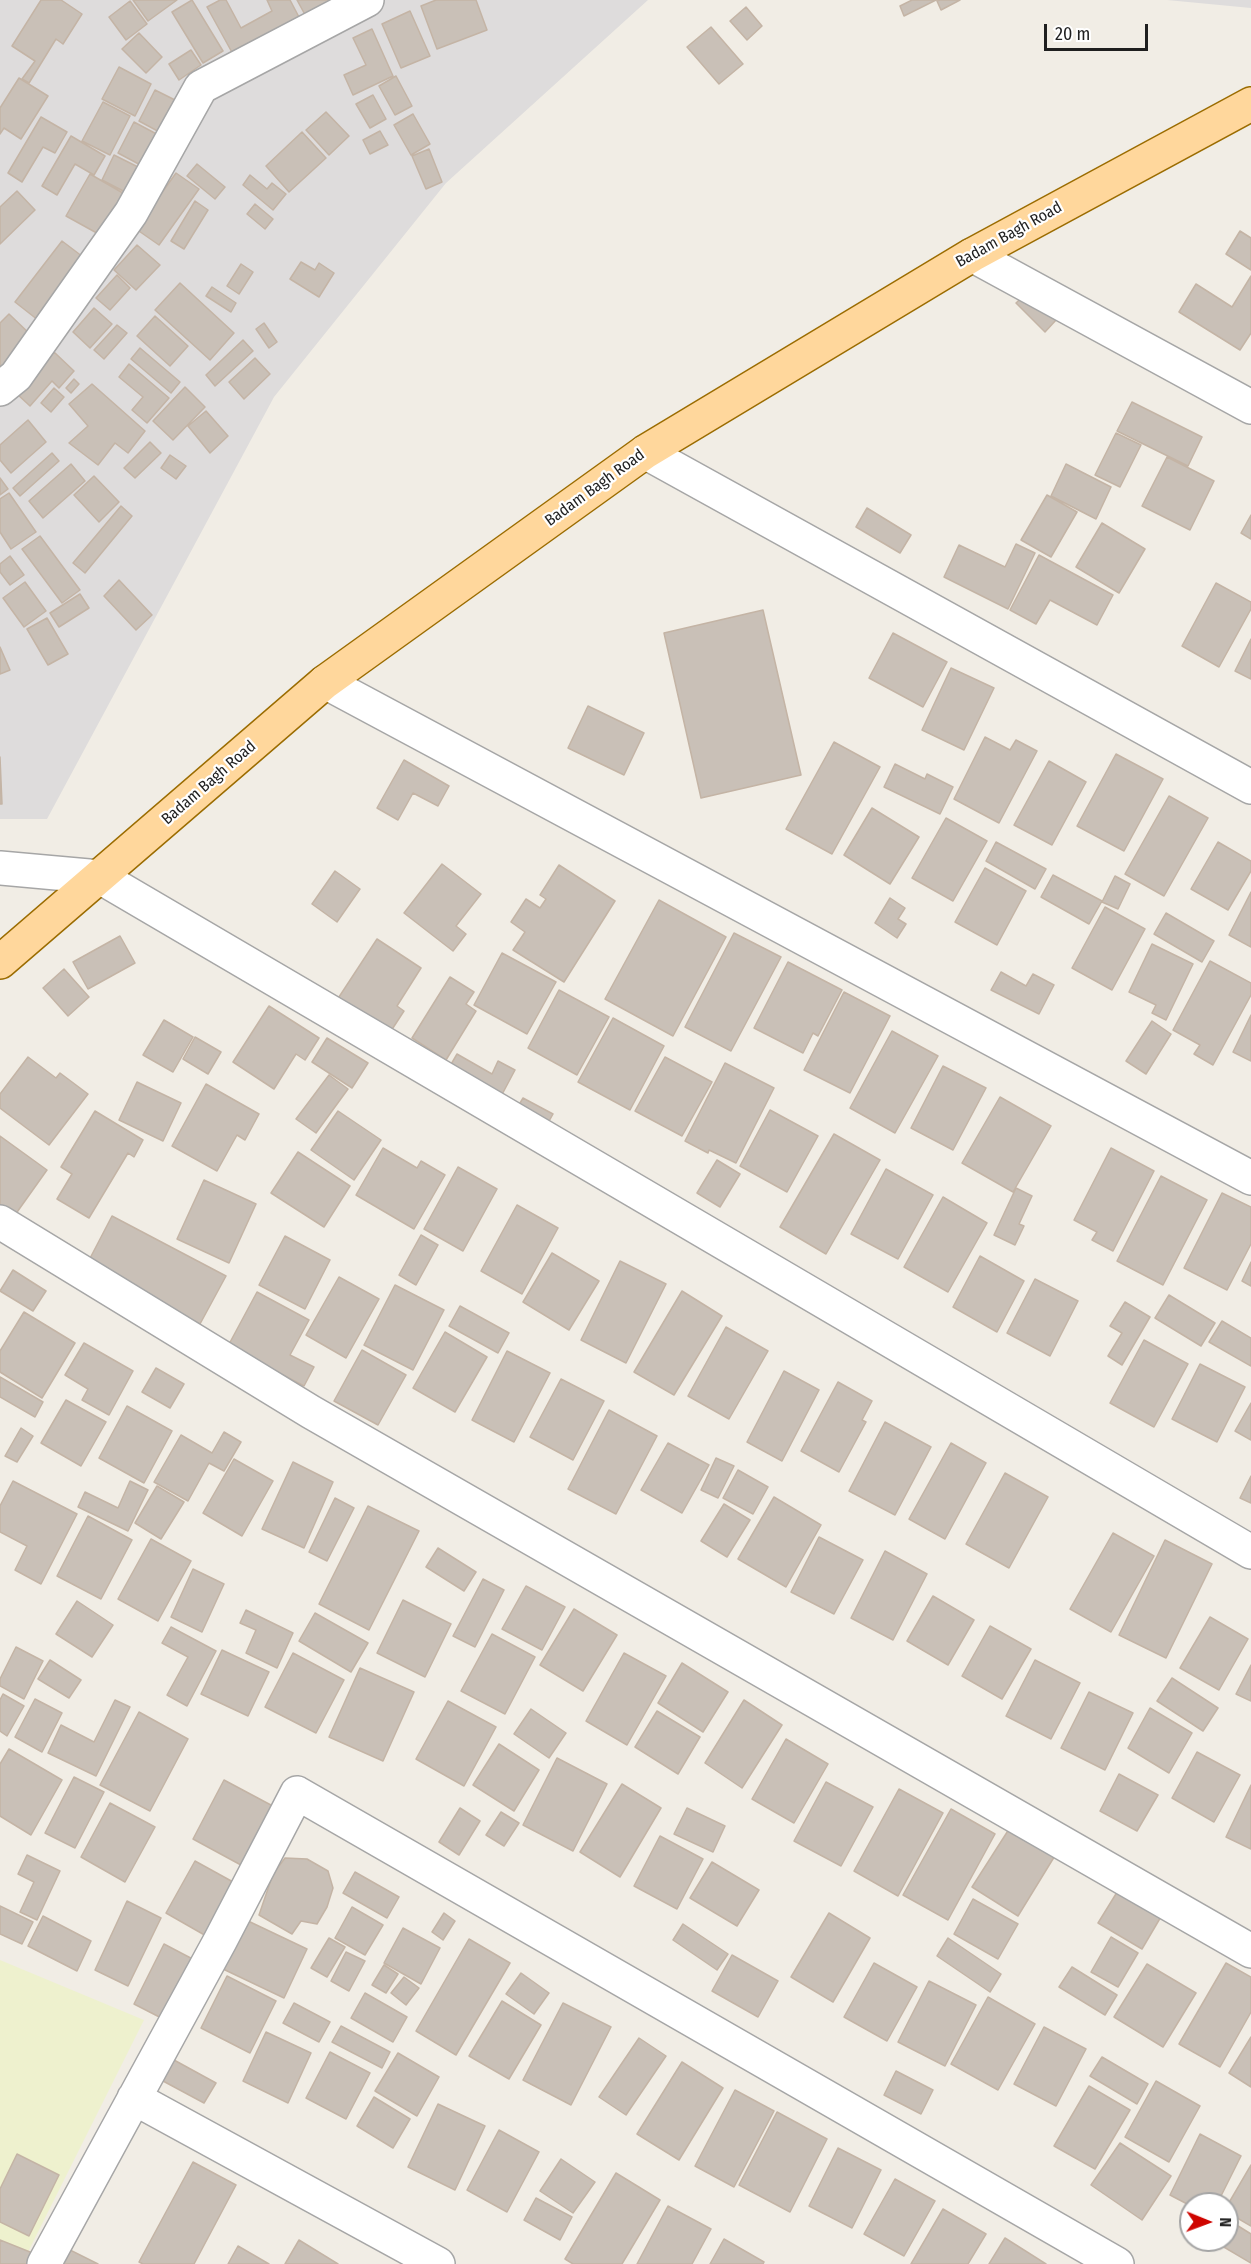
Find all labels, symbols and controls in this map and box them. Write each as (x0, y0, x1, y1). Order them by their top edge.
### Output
scale bar (1047, 12, 1150, 50)
text: 20 m (1055, 23, 1090, 45)
street label: Badam Bagh Road (953, 198, 1065, 272)
street label: Badam Bagh Road (541, 445, 649, 531)
street label: Badam Bagh Road (158, 737, 260, 829)
north arrow (1179, 2192, 1239, 2252)
text: N (1216, 2217, 1235, 2227)

